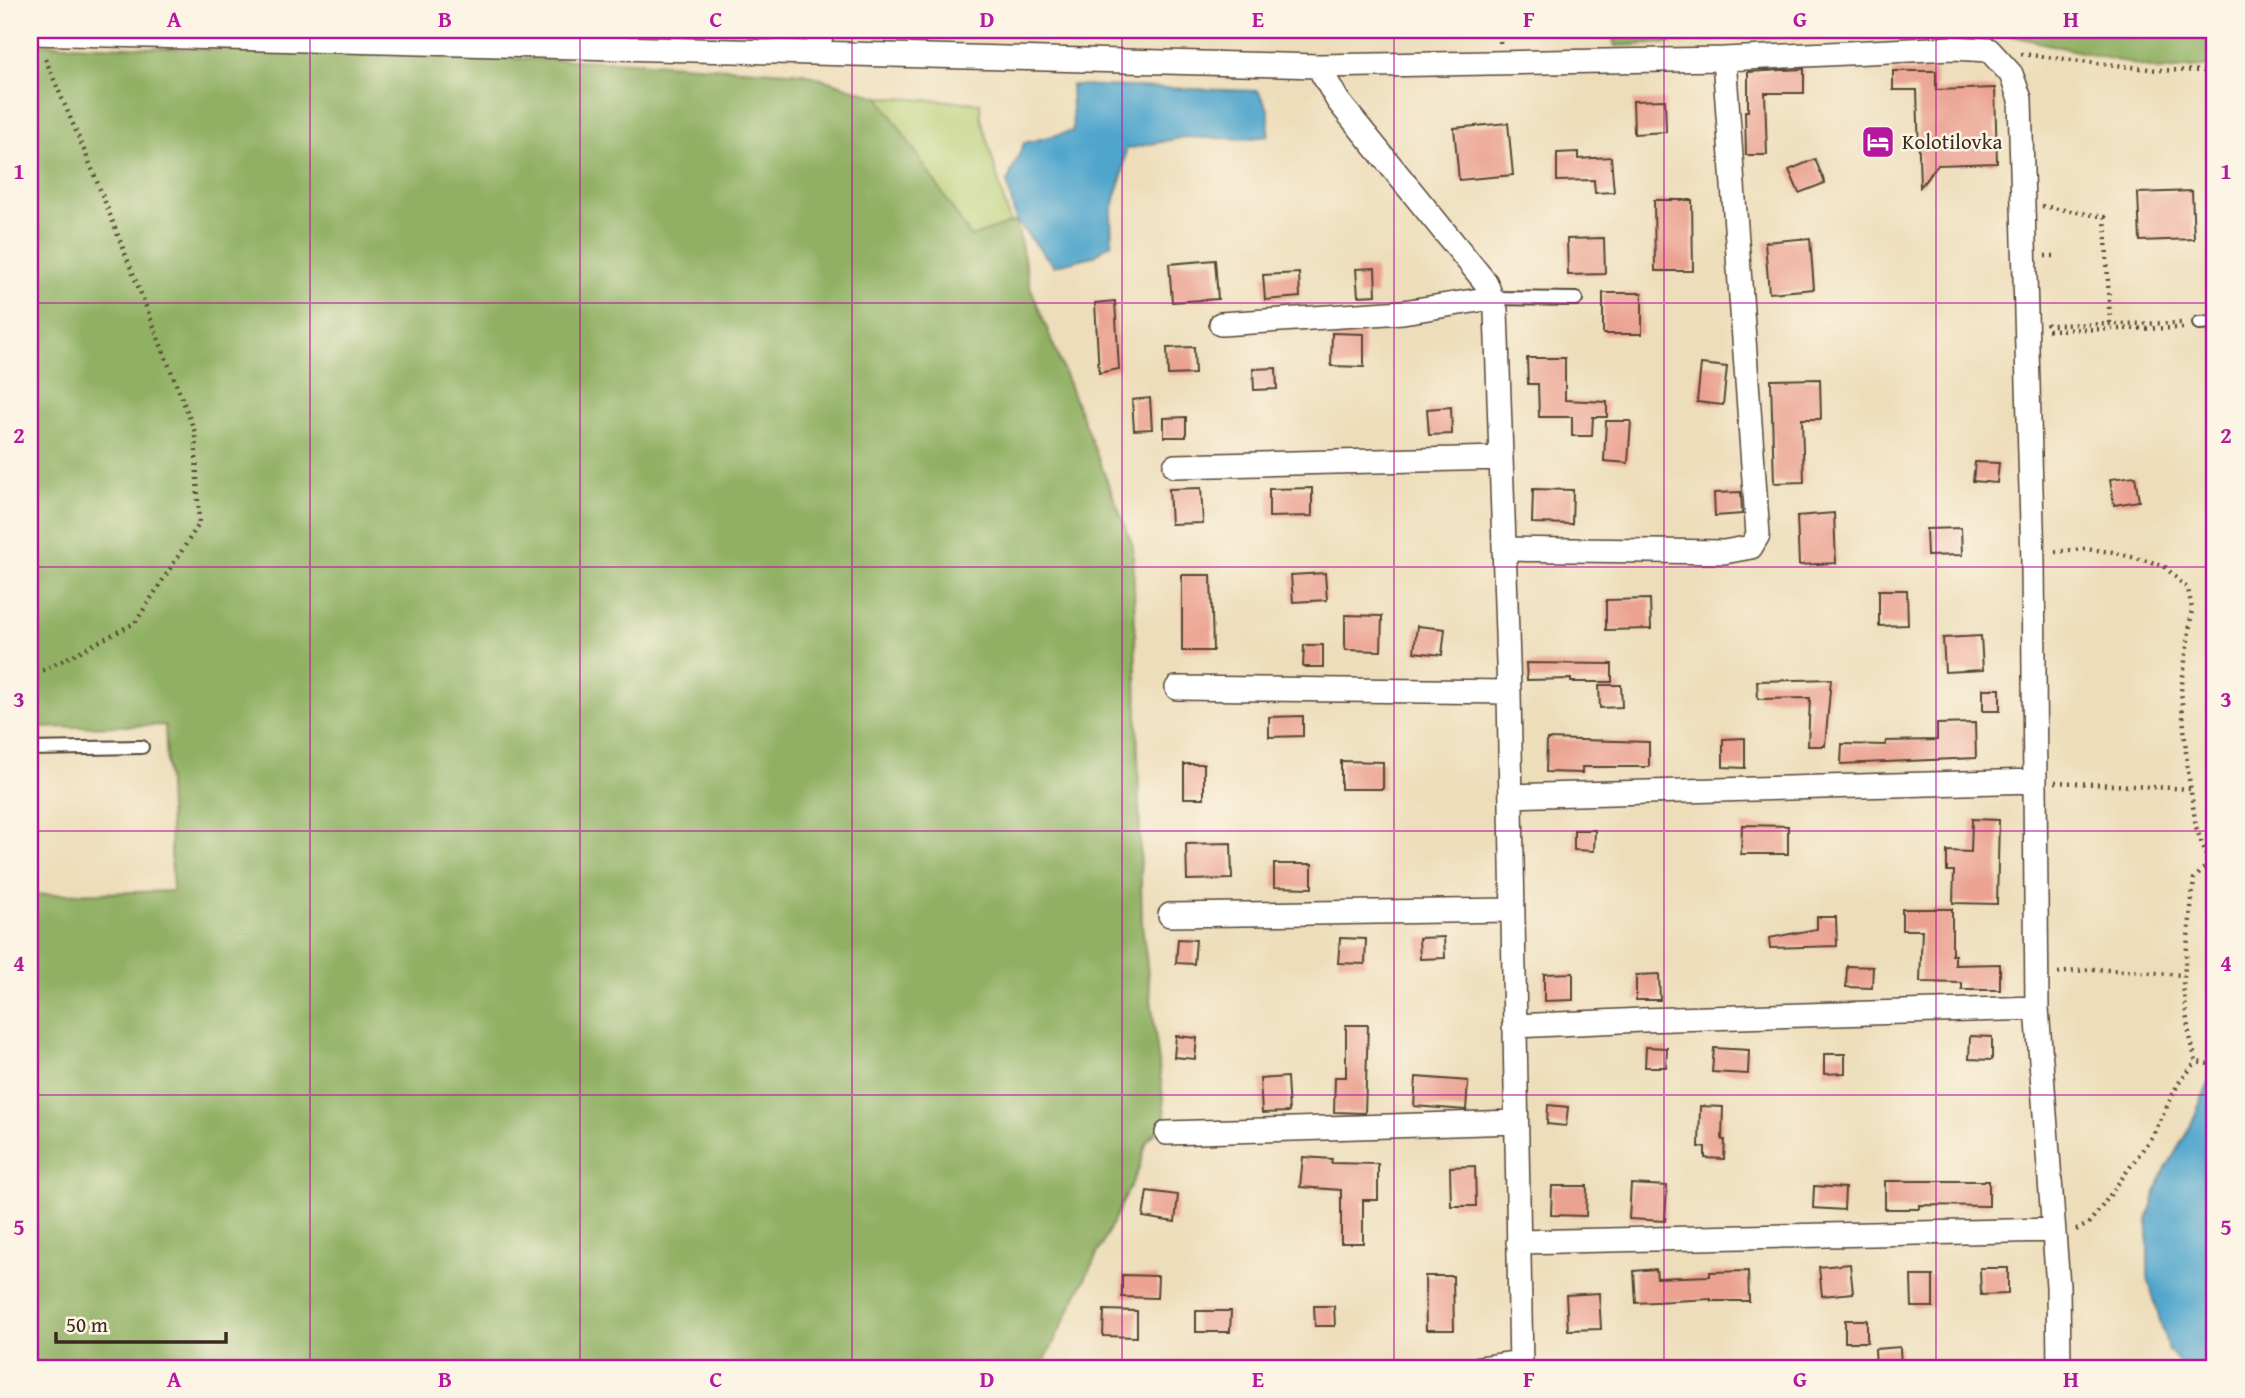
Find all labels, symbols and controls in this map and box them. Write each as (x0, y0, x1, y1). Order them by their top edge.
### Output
text: A (167, 2, 182, 35)
text: B (438, 2, 452, 35)
text: C (709, 2, 723, 35)
text: D (980, 2, 995, 35)
text: E (1252, 2, 1264, 35)
text: F (1523, 2, 1535, 35)
text: G (1793, 2, 1807, 35)
text: H (2063, 2, 2079, 35)
hotel icon: Kolotilovka (1859, 123, 1897, 161)
place label: Kolotilovka (1902, 126, 2002, 157)
text: 1 (13, 154, 25, 187)
text: 1 (2220, 154, 2232, 187)
text: 2 (13, 418, 25, 451)
text: 2 (2220, 418, 2232, 451)
text: 3 (13, 682, 25, 715)
text: 3 (2220, 682, 2232, 715)
text: 4 (13, 946, 25, 979)
text: 4 (2220, 946, 2232, 979)
text: 5 (13, 1210, 25, 1243)
text: 5 (2220, 1210, 2232, 1243)
scale bar (56, 1300, 226, 1344)
text: 50 m (66, 1309, 108, 1340)
text: A (167, 1362, 182, 1395)
text: B (438, 1362, 452, 1395)
text: C (709, 1362, 723, 1395)
text: D (980, 1362, 995, 1395)
text: E (1252, 1362, 1264, 1395)
text: F (1523, 1362, 1535, 1395)
text: G (1793, 1362, 1807, 1395)
text: H (2063, 1362, 2079, 1395)

